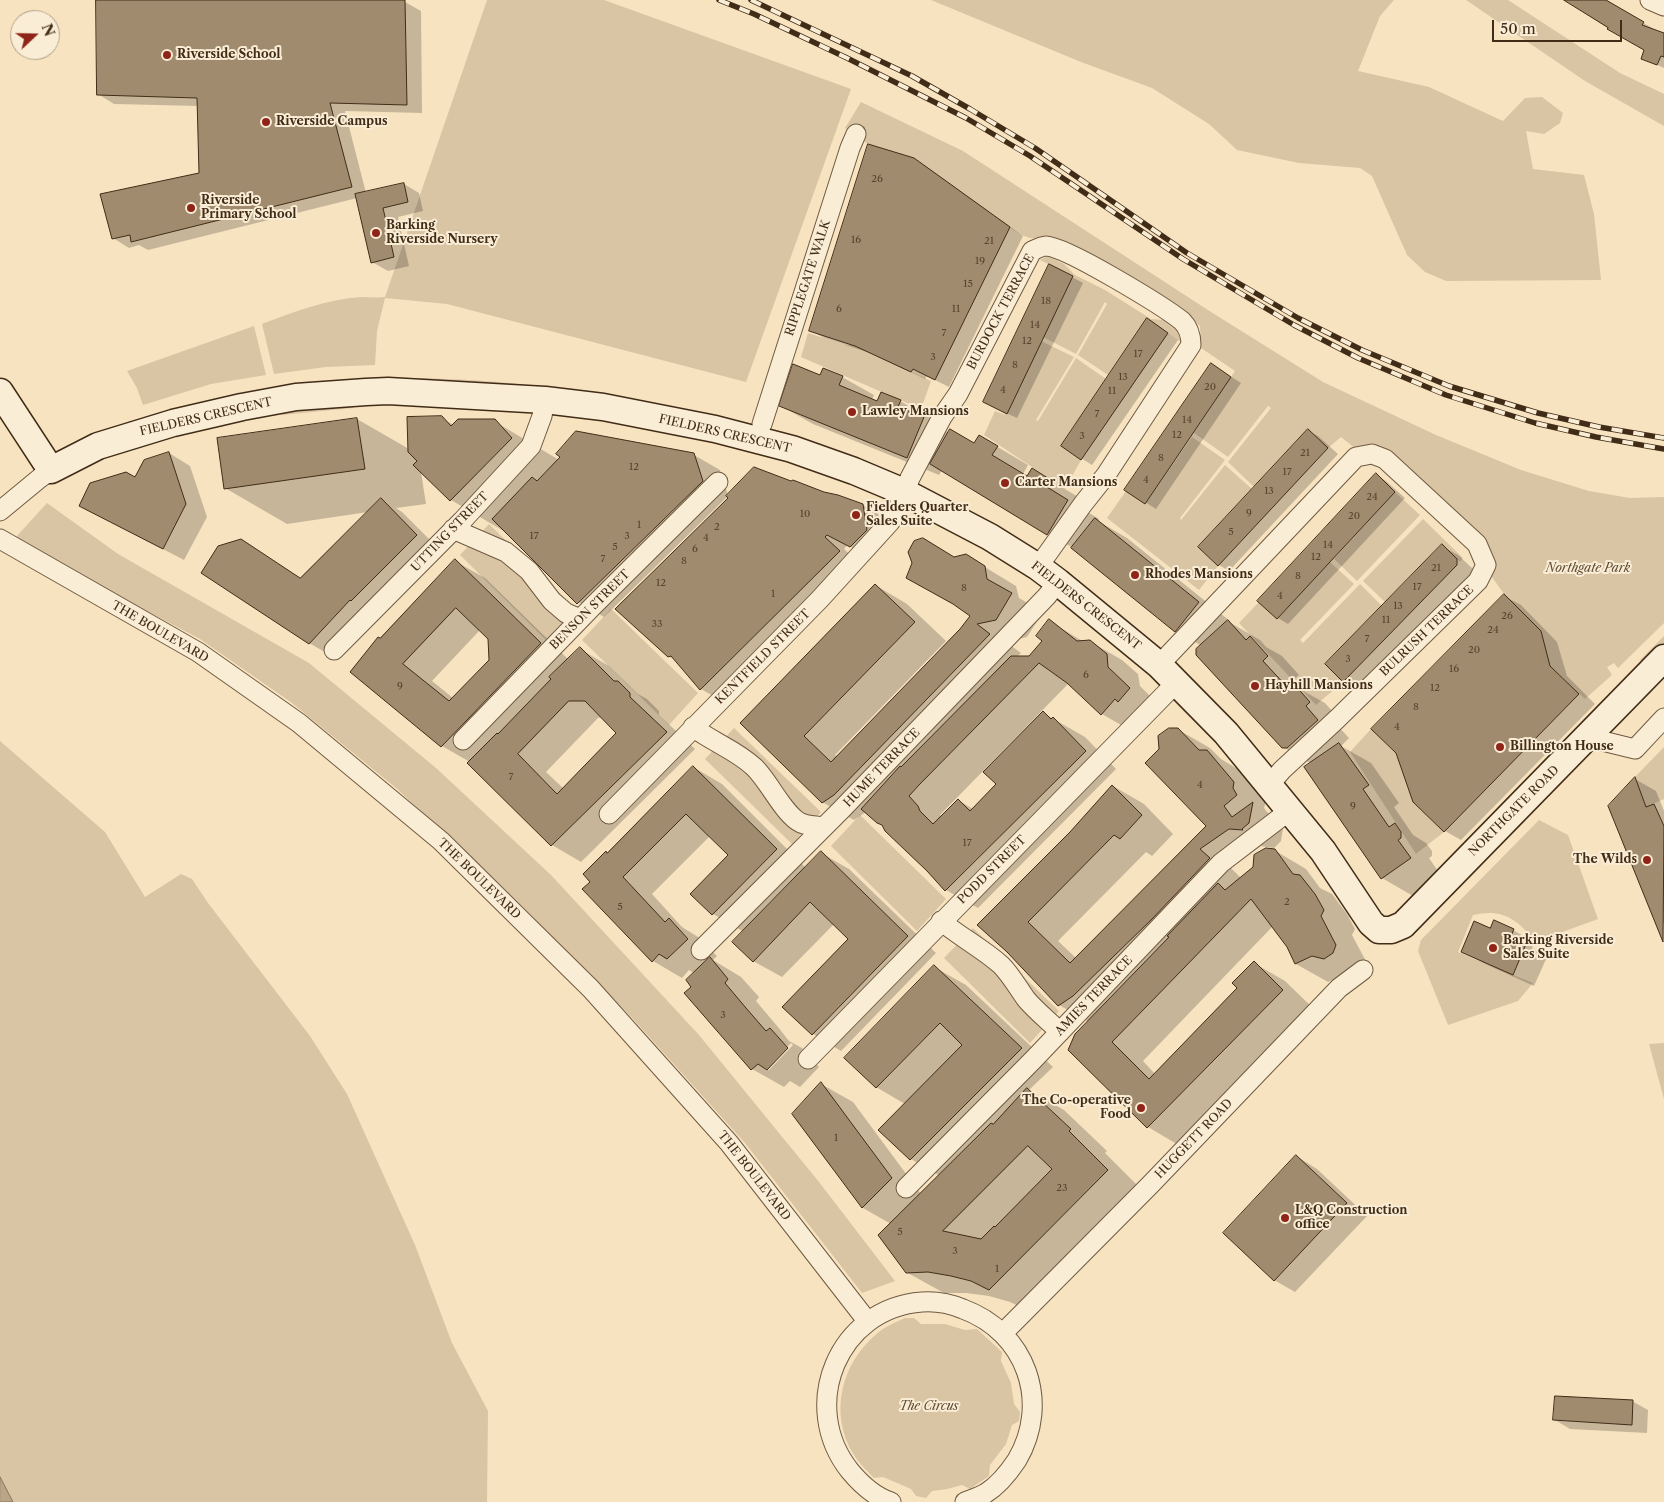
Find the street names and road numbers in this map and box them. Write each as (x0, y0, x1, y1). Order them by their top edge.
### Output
street label: RIPPLEGATE WALK (782, 218, 834, 338)
street label: BURDOCK TERRACE (964, 252, 1038, 372)
street label: FIELDERS CRESCENT (138, 395, 274, 439)
street label: FIELDERS CRESCENT (657, 412, 793, 456)
street label: UTTING STREET (408, 489, 492, 575)
street label: FIELDERS CRESCENT (1028, 559, 1144, 653)
street label: BENSON STREET (547, 567, 633, 653)
street label: BULRUSH TERRACE (1377, 582, 1477, 680)
street label: THE BOULEVARD (109, 598, 211, 666)
street label: KENTFIELD STREET (713, 607, 813, 707)
street label: HUME TERRACE (841, 726, 923, 810)
street label: NORTHGATE ROAD (1466, 763, 1562, 859)
street label: PODD STREET (955, 833, 1029, 907)
street label: THE BOULEVARD (435, 836, 523, 922)
street label: AMIES TERRACE (1052, 953, 1136, 1039)
street label: HUGGETT ROAD (1152, 1096, 1236, 1182)
street label: THE BOULEVARD (715, 1128, 793, 1224)

